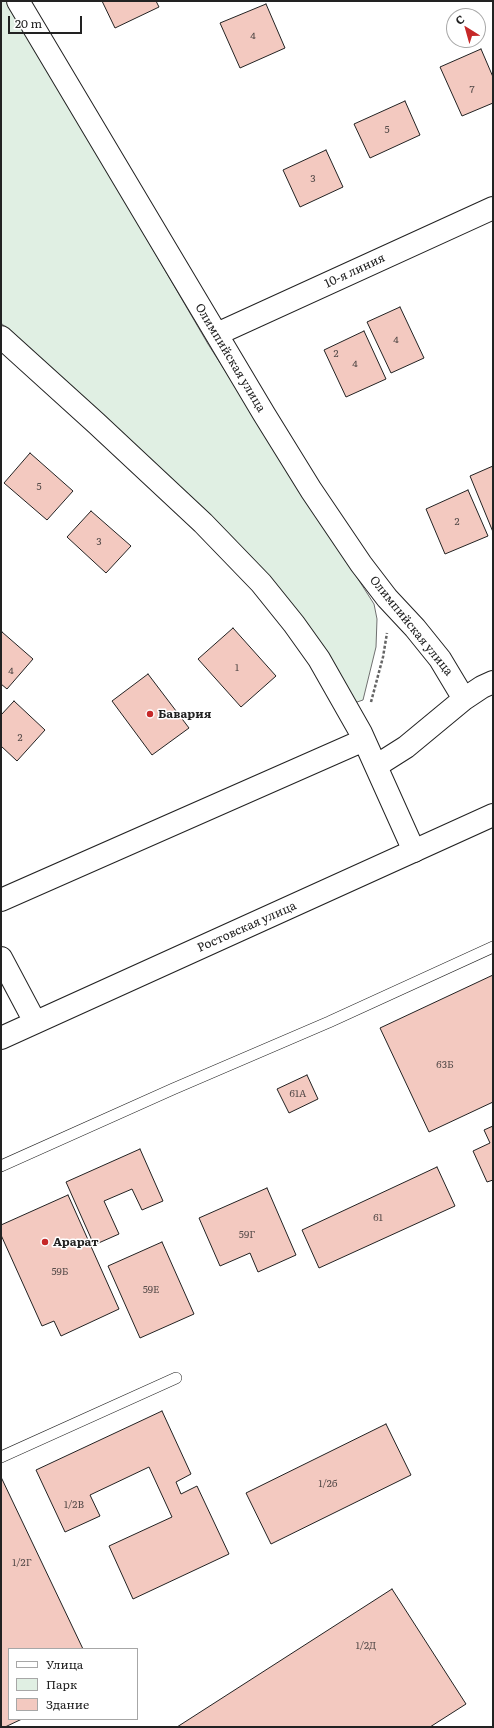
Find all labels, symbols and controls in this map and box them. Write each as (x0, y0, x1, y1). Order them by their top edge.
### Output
scale bar (10, 8, 84, 34)
north arrow (446, 8, 486, 48)
text: С (451, 10, 467, 28)
text: 20 m (15, 14, 42, 32)
house number: 4 (250, 30, 256, 42)
house number: 7 (469, 84, 475, 96)
house number: 5 (384, 124, 390, 136)
house number: 3 (310, 173, 316, 185)
street label: 10-я линия (323, 251, 387, 291)
street label: Олимпийская улица (192, 301, 268, 415)
house number: 4 (393, 334, 399, 346)
house number: 2 (333, 348, 339, 360)
house number: 4 (352, 358, 358, 370)
house number: 5 (36, 481, 42, 493)
house number: 2 (454, 516, 460, 528)
house number: 3 (96, 536, 102, 548)
street label: Олимпийская улица (366, 573, 456, 679)
house number: 1 (235, 662, 239, 674)
house number: 4 (8, 665, 14, 677)
place label: Бавария (158, 707, 211, 721)
marker: Бавария (145, 709, 155, 719)
house number: 2 (17, 732, 23, 744)
street label: Ростовская улица (195, 899, 299, 955)
house number: 63Б (436, 1059, 454, 1071)
house number: 61А (290, 1088, 306, 1100)
house number: 61 (373, 1212, 383, 1224)
house number: 59Г (239, 1229, 255, 1241)
place label: Арарат (53, 1235, 99, 1249)
marker: Арарат (40, 1237, 50, 1247)
house number: 59Б (52, 1266, 68, 1278)
house number: 59Е (143, 1284, 159, 1296)
house number: 1/2б (318, 1478, 338, 1490)
house number: 1/2В (64, 1499, 84, 1511)
house number: 1/2Г (12, 1557, 32, 1569)
house number: 1/2Д (356, 1640, 376, 1652)
legend (8, 1648, 138, 1720)
text: Улица (46, 1655, 83, 1673)
text: Парк (46, 1675, 77, 1693)
text: Здание (46, 1695, 89, 1713)

